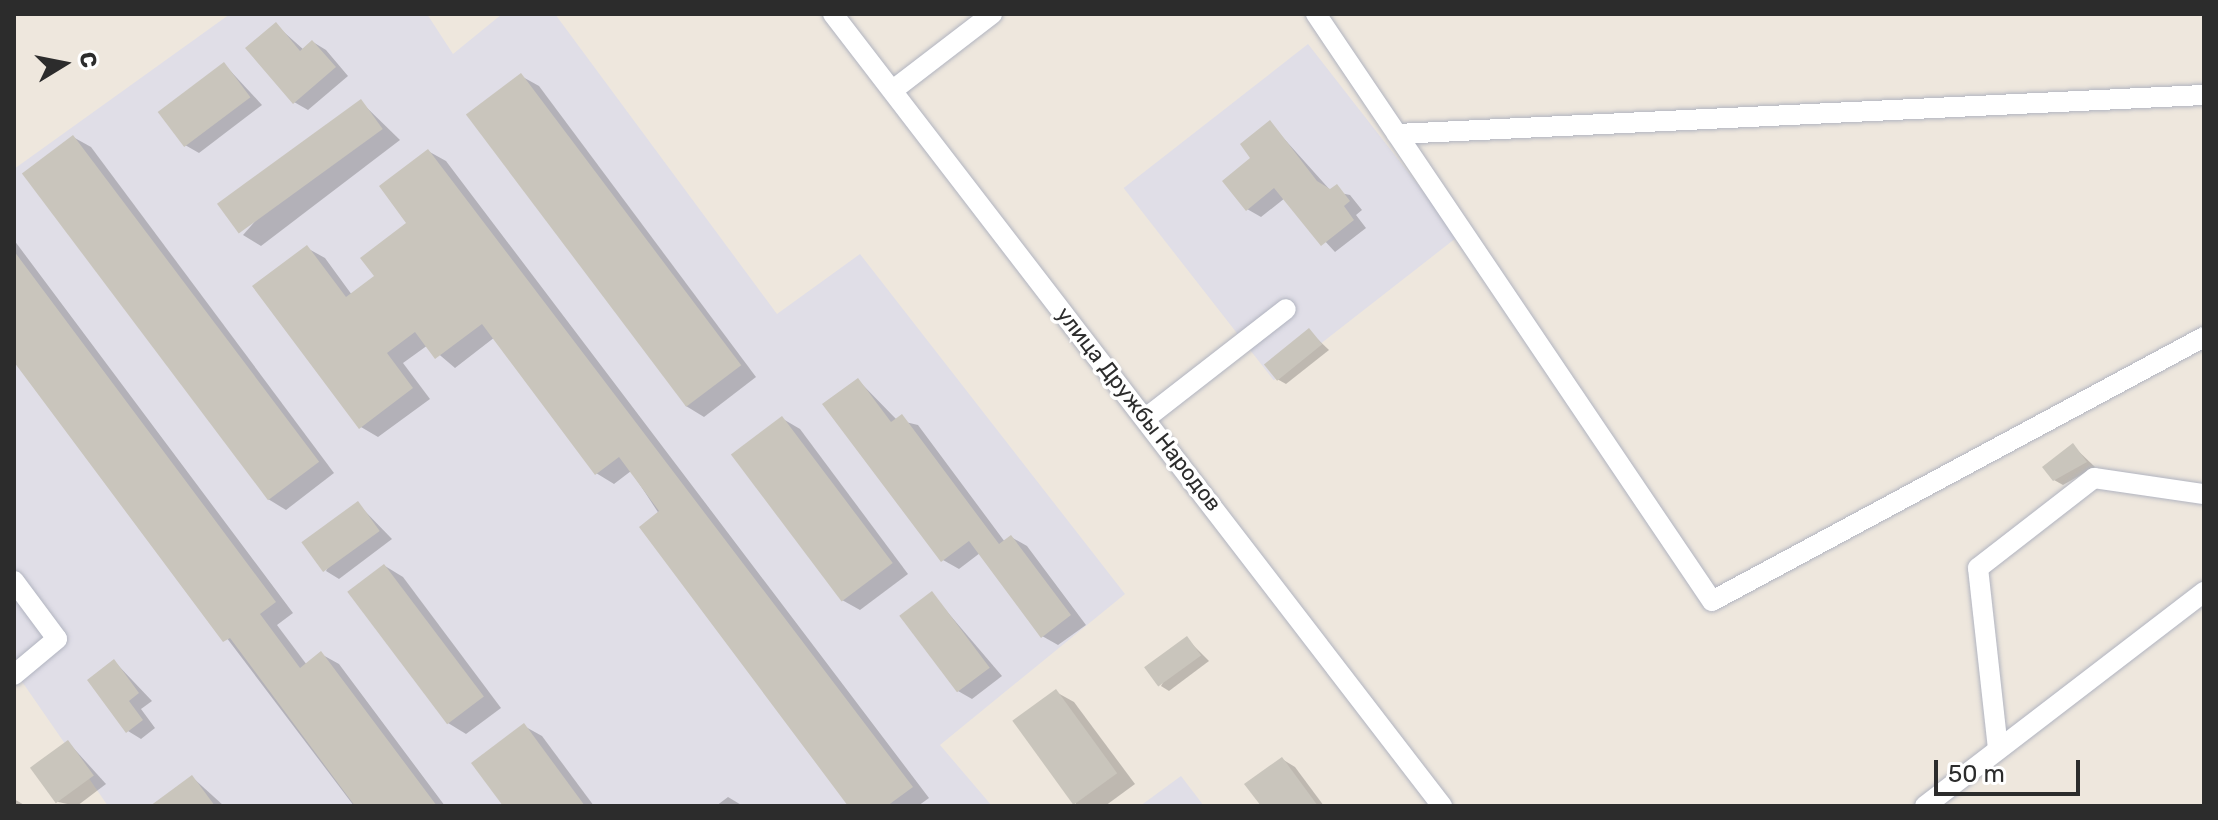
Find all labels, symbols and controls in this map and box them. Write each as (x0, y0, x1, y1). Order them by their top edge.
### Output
north arrow (24, 24, 104, 104)
text: С (73, 50, 103, 70)
street label: улица Дружбы Народов (1051, 302, 1227, 516)
scale bar (1938, 744, 2084, 794)
text: 50 m (1948, 760, 2005, 788)

